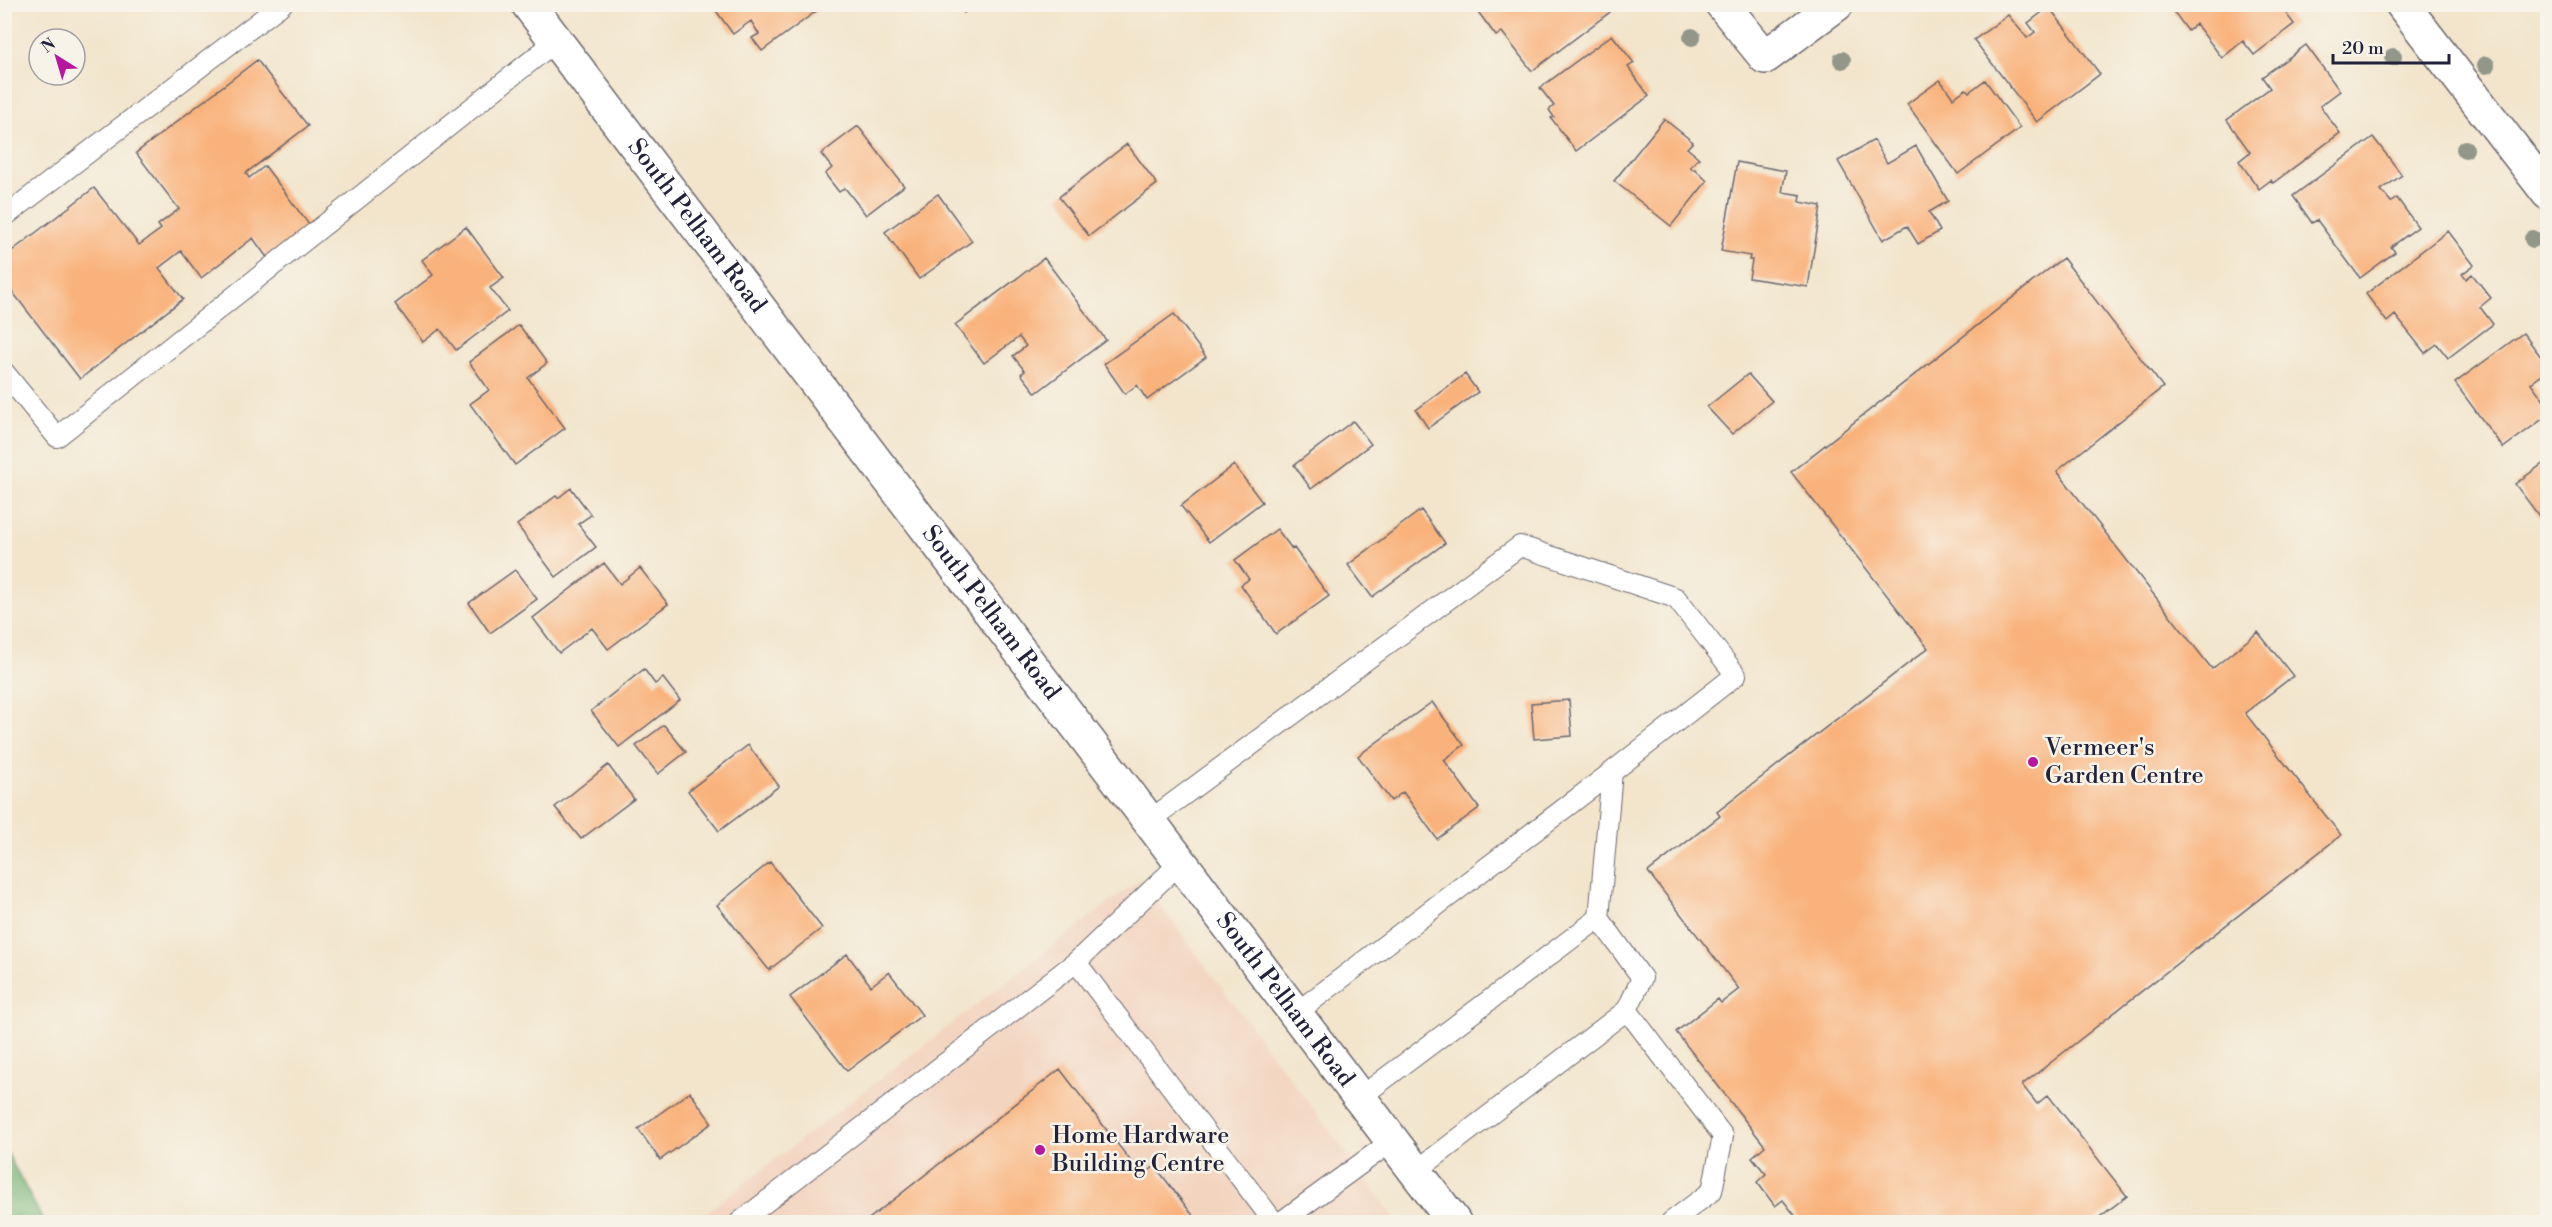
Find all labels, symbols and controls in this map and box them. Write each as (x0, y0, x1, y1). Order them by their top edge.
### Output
north arrow (27, 27, 87, 87)
scale bar (2333, 27, 2448, 65)
text: N (38, 34, 60, 58)
text: 20 m (2342, 37, 2384, 60)
street label: South Pelham Road (621, 133, 773, 320)
street label: South Pelham Road (915, 520, 1067, 706)
place label: Vermeer's Garden Centre (2044, 733, 2204, 791)
marker: Vermeer's Garden Centre (2026, 755, 2040, 769)
street label: South Pelham Road (1209, 907, 1361, 1093)
place label: Home Hardware Building Centre (1051, 1121, 1229, 1179)
marker: Home Hardware Building Centre (1033, 1143, 1047, 1157)

